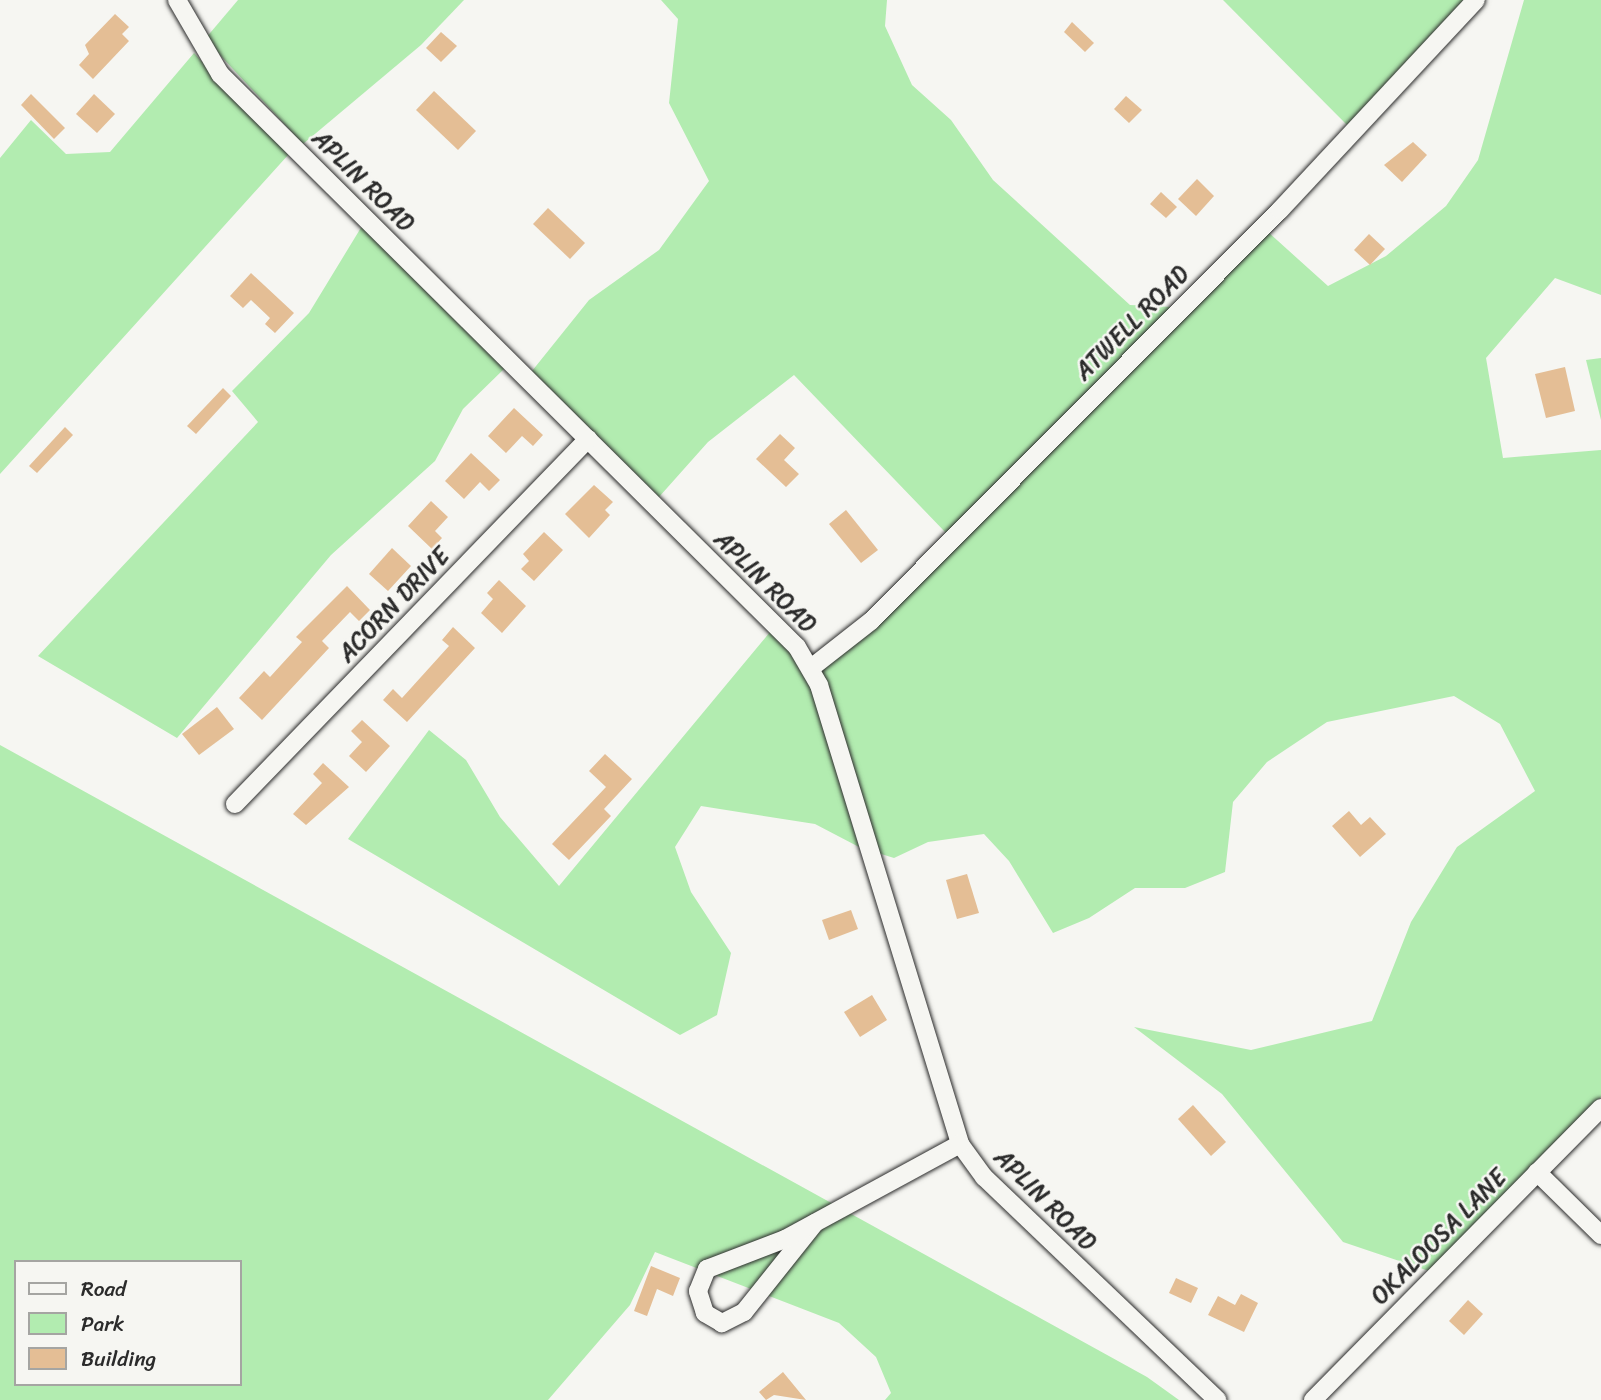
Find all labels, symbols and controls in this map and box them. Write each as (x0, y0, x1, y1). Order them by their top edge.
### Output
street label: APLIN ROAD (306, 124, 420, 238)
street label: ATWELL ROAD (1069, 260, 1195, 386)
street label: APLIN ROAD (708, 525, 822, 639)
street label: ACORN DRIVE (332, 541, 456, 669)
street label: APLIN ROAD (988, 1143, 1102, 1257)
street label: OKALOOSA LANE (1365, 1163, 1513, 1311)
legend (14, 1260, 242, 1386)
text: Road (81, 1270, 126, 1308)
text: Park (81, 1305, 124, 1343)
text: Building (81, 1340, 156, 1378)

